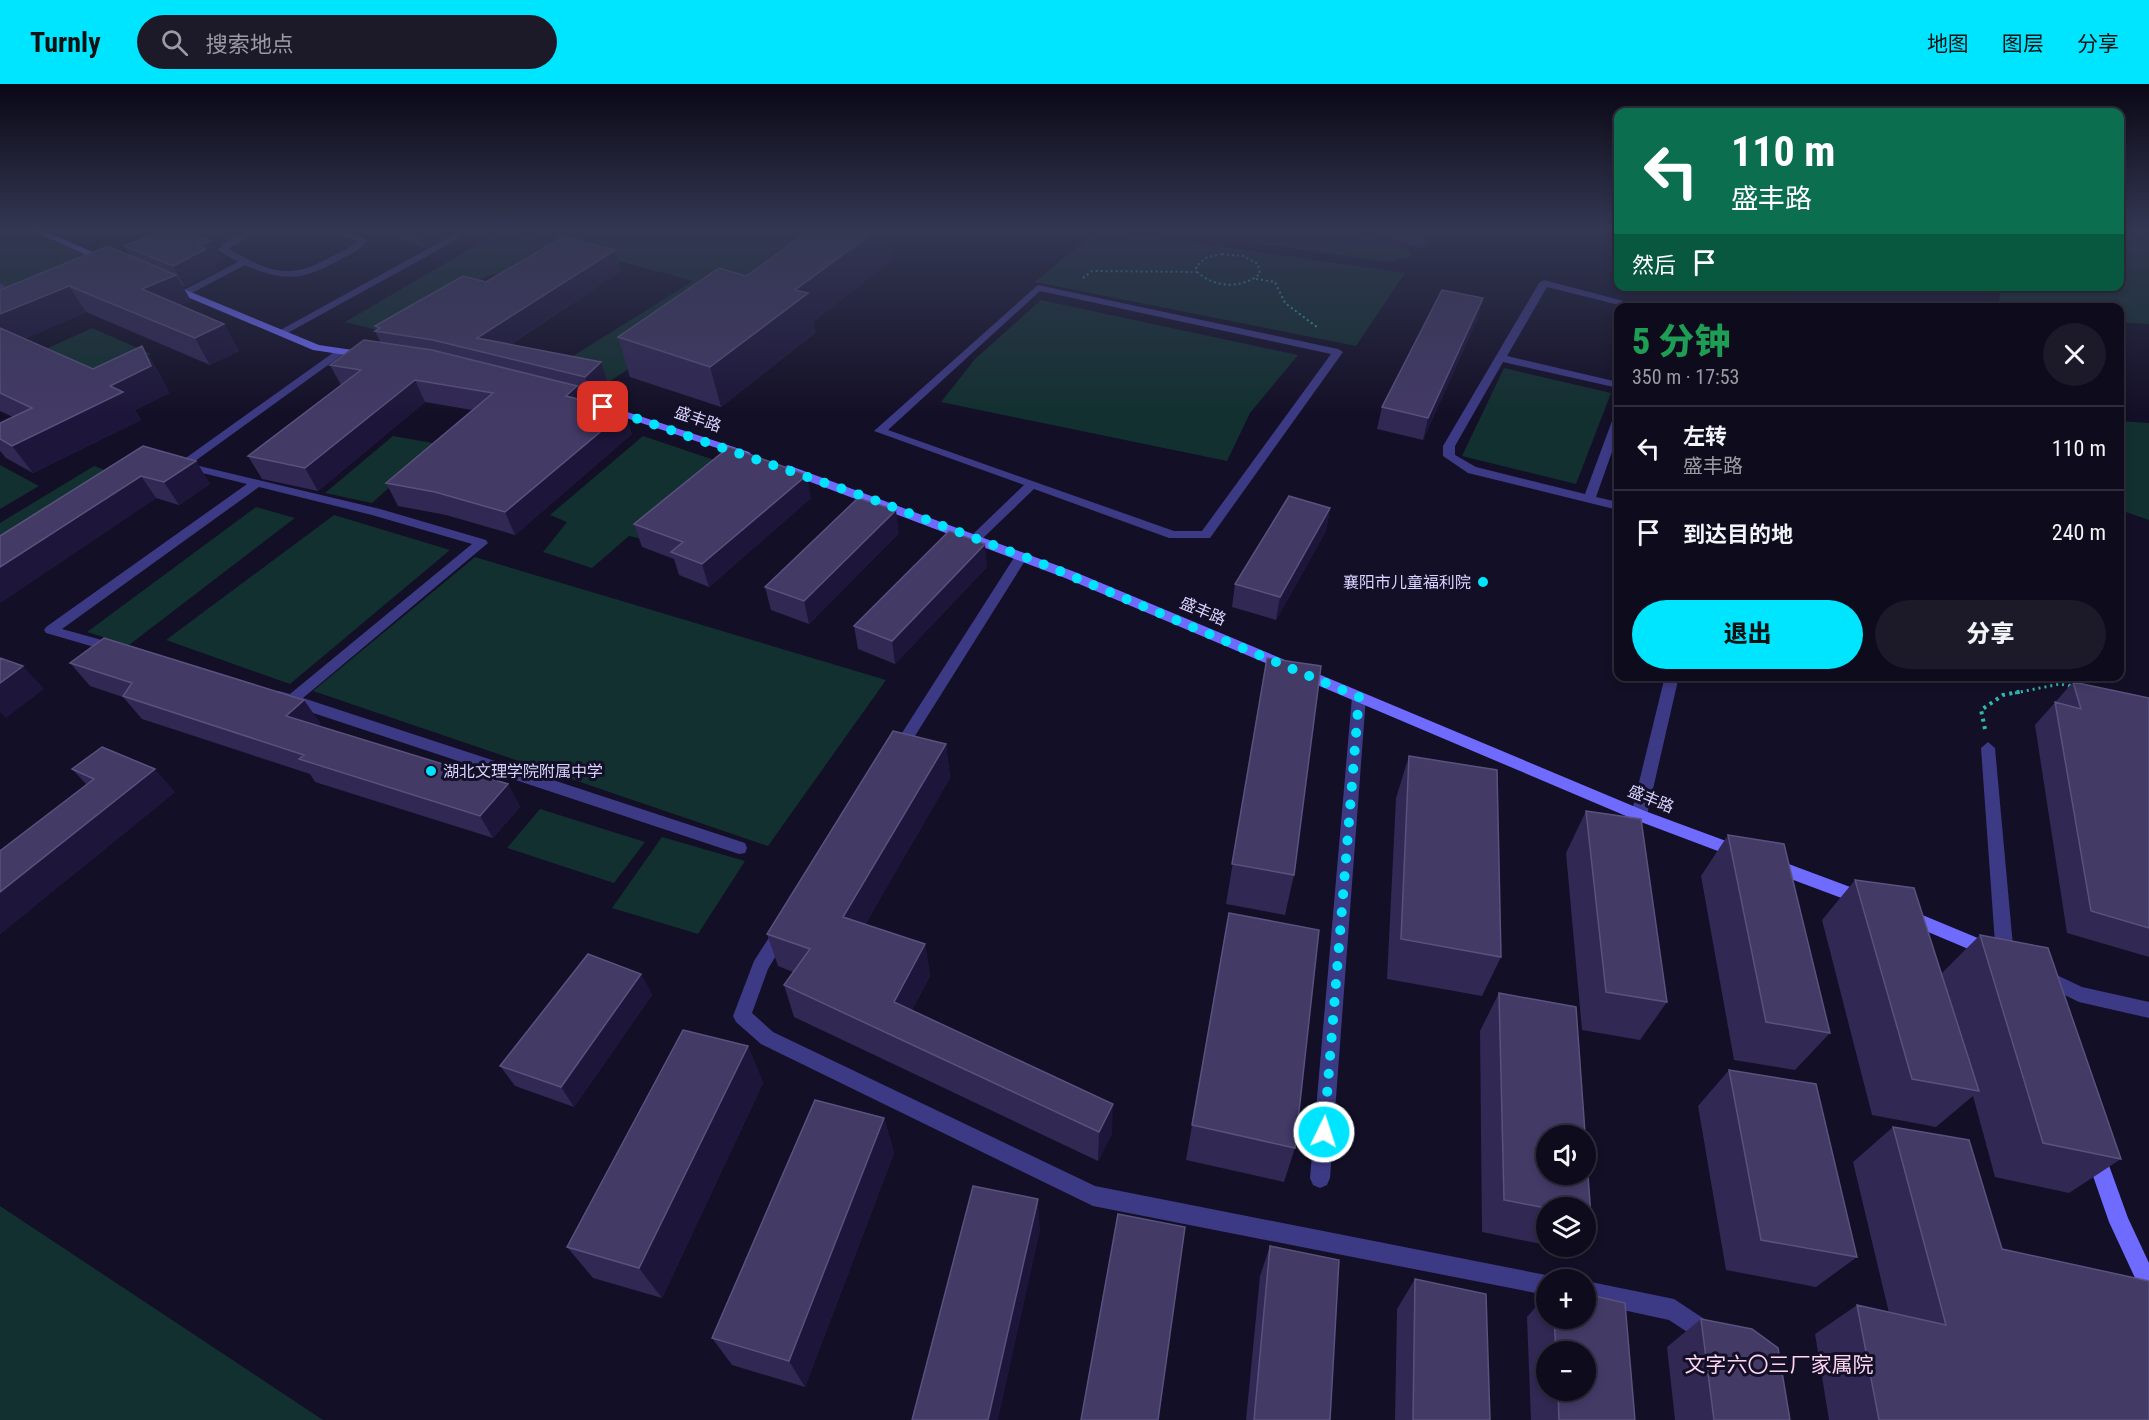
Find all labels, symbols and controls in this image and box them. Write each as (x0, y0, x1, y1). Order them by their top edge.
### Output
search box (137, 15, 557, 69)
text: Turnly (30, 26, 101, 59)
icon: search (158, 26, 191, 59)
text: 搜索地点 (206, 32, 294, 57)
text: 地图 (1927, 32, 1969, 56)
text: 图层 (2002, 32, 2044, 56)
text: 分享 (2077, 32, 2119, 56)
text: 110 m (1731, 127, 1836, 176)
icon: left (1632, 132, 1710, 210)
text: 盛丰路 (1731, 183, 1812, 215)
icon: arrive (1688, 246, 1721, 279)
text: 然后 (1632, 253, 1676, 278)
text: 5 分钟 (1632, 321, 1731, 363)
button: close (2043, 323, 2106, 386)
text: 350 m · 17:53 (1632, 365, 1739, 389)
pin (577, 381, 628, 432)
icon: arrive (586, 390, 619, 423)
street label: 盛丰路 (672, 402, 724, 436)
text: 左转 (1683, 424, 1727, 449)
icon: left (1632, 432, 1665, 465)
text: 110 m (2052, 436, 2106, 461)
text: 盛丰路 (1683, 454, 1743, 478)
icon: arrive (1632, 516, 1665, 549)
text: 240 m (2052, 520, 2106, 545)
text: 到达目的地 (1683, 522, 1793, 547)
place label: 襄阳市儿童福利院 (1343, 573, 1471, 592)
marker: 襄阳市儿童福利院 (1476, 575, 1490, 589)
street label: 盛丰路 (1177, 593, 1229, 629)
button: 退出 (1632, 600, 1863, 669)
button: 分享 (1875, 600, 2106, 669)
place label: 湖北文理学院附属中学 (443, 762, 603, 781)
marker: 湖北文理学院附属中学 (424, 764, 438, 778)
street label: 盛丰路 (1625, 781, 1677, 817)
position arrow (1292, 1100, 1356, 1164)
map controls (1536, 1125, 1596, 1401)
button: sound (1536, 1125, 1596, 1185)
button: layers (1536, 1197, 1596, 1257)
button: + (1536, 1269, 1596, 1329)
button: − (1536, 1341, 1596, 1401)
district label: 文字六〇三厂家属院 (1685, 1353, 1874, 1377)

